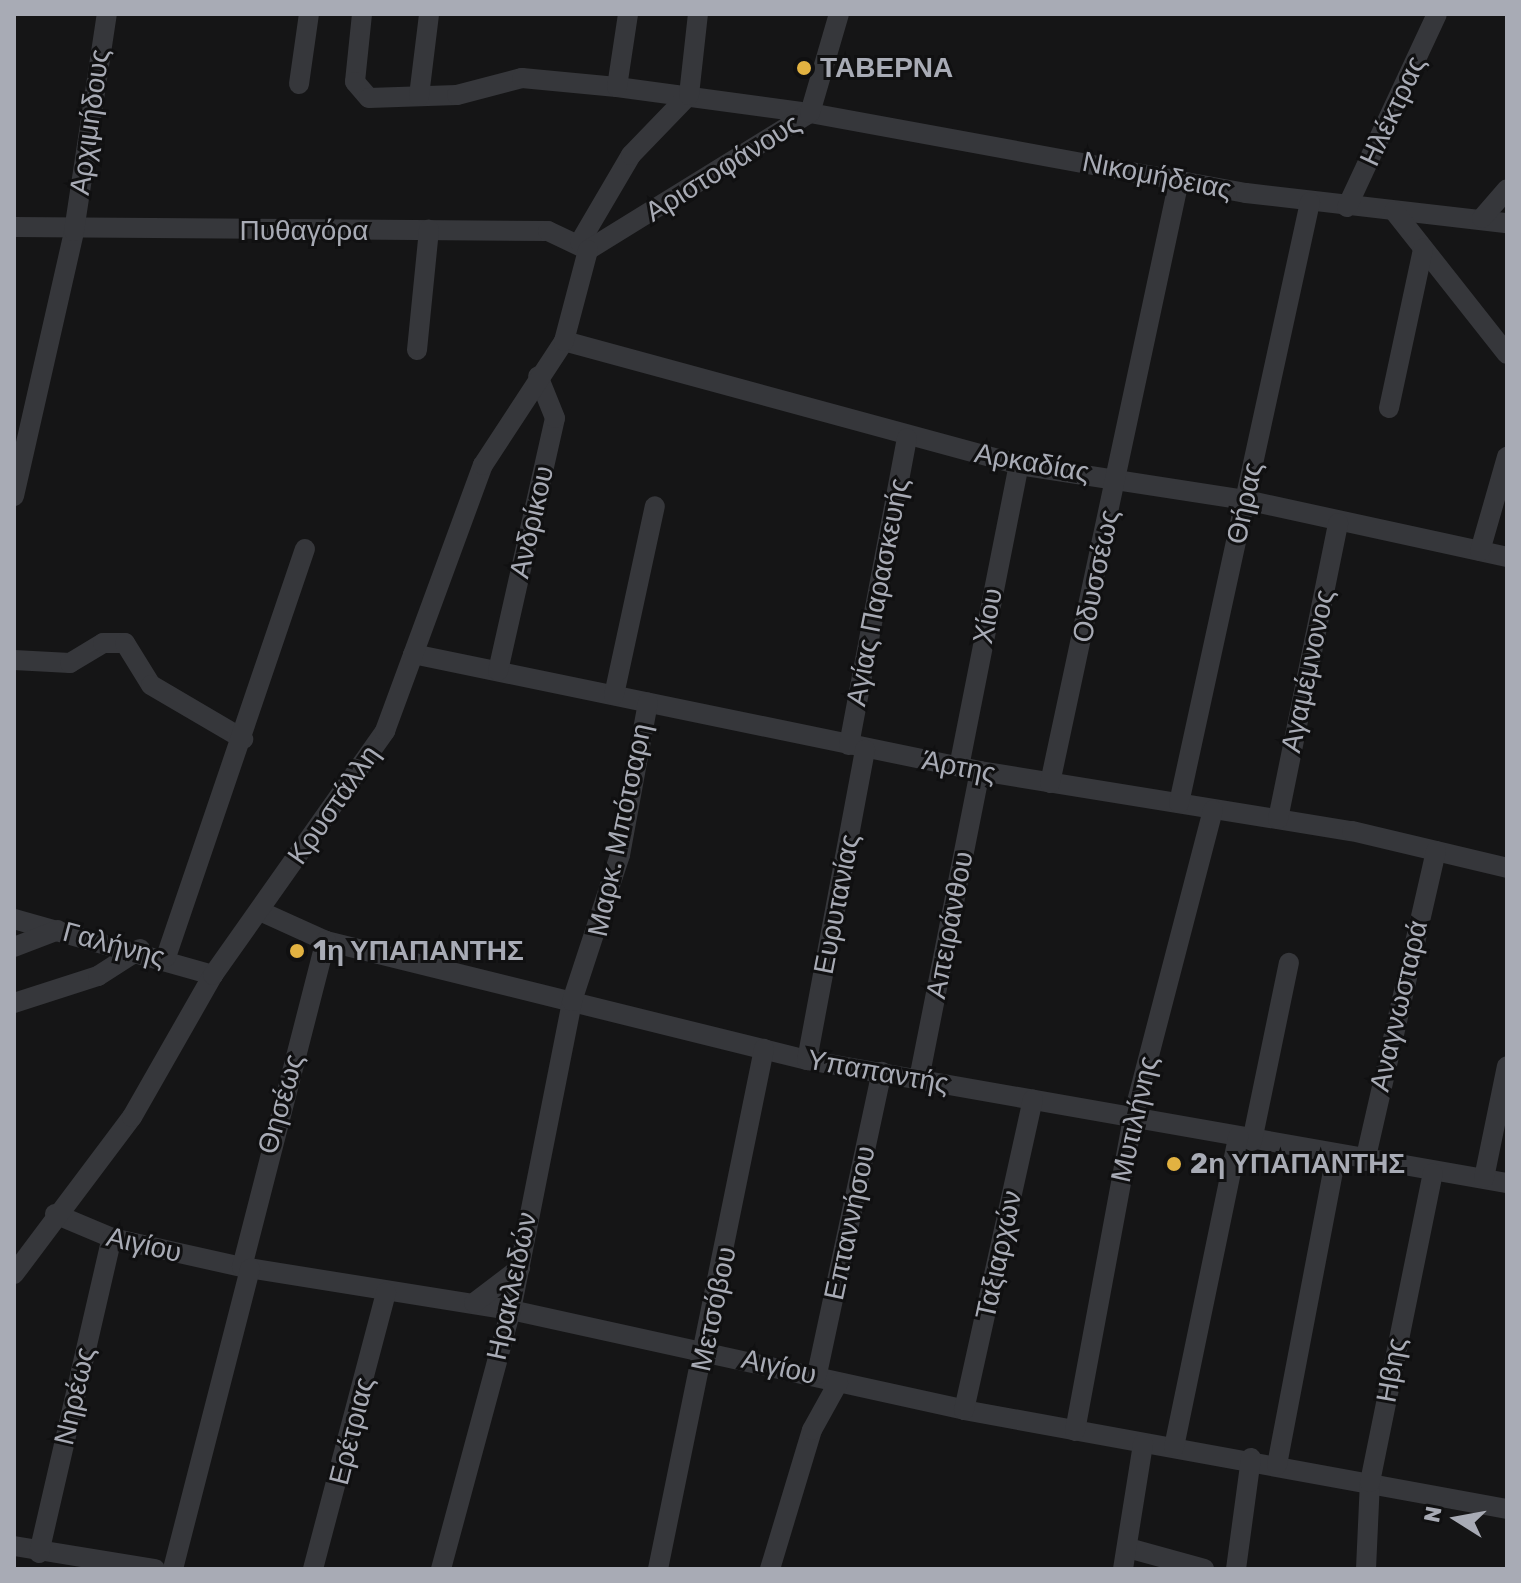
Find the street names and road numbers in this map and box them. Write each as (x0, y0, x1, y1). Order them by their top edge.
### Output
street label: Αρχιμήδους (63, 47, 117, 197)
street label: Ηλέκτρας (1353, 51, 1433, 171)
street label: Αριστοφάνους (639, 107, 807, 229)
street label: Νικομήδειας (1080, 145, 1234, 207)
street label: Πυθαγόρα (240, 214, 368, 248)
street label: Αρκαδίας (972, 436, 1092, 490)
street label: Θήρας (1220, 459, 1270, 547)
street label: Ανδρίκου (503, 462, 561, 582)
street label: Αγίας Παρασκευής (839, 475, 917, 709)
street label: Οδυσσέως (1066, 506, 1126, 646)
street label: Χίου (966, 585, 1010, 647)
street label: Αγαμέμνονος (1274, 586, 1342, 756)
street label: Μαρκ. Μπότσαρη (581, 720, 659, 940)
street label: Κρυστάλλη (281, 739, 387, 871)
street label: Άρτης (919, 743, 999, 791)
street label: Ευρυτανίας (807, 831, 867, 977)
street label: Απειράνθου (919, 849, 981, 1001)
street label: Γαλήνης (59, 915, 169, 975)
street label: Αναγνωσταρά (1363, 917, 1435, 1095)
street label: Υπαπαντής (805, 1043, 951, 1101)
street label: Θησέως (251, 1050, 311, 1158)
street label: Μυτιλήνης (1104, 1053, 1166, 1185)
street label: Επταννήσου (817, 1143, 883, 1303)
street label: Ταξιαρχών (969, 1187, 1029, 1323)
street label: Ηρακλειδών (480, 1209, 544, 1363)
street label: Αιγίου (103, 1220, 185, 1270)
street label: Μετσόβου (684, 1244, 744, 1374)
street label: Ηβης (1370, 1335, 1414, 1405)
street label: Αιγίου (738, 1342, 820, 1392)
street label: Νηρέως (47, 1344, 103, 1448)
street label: Ερέτριας (322, 1374, 382, 1488)

